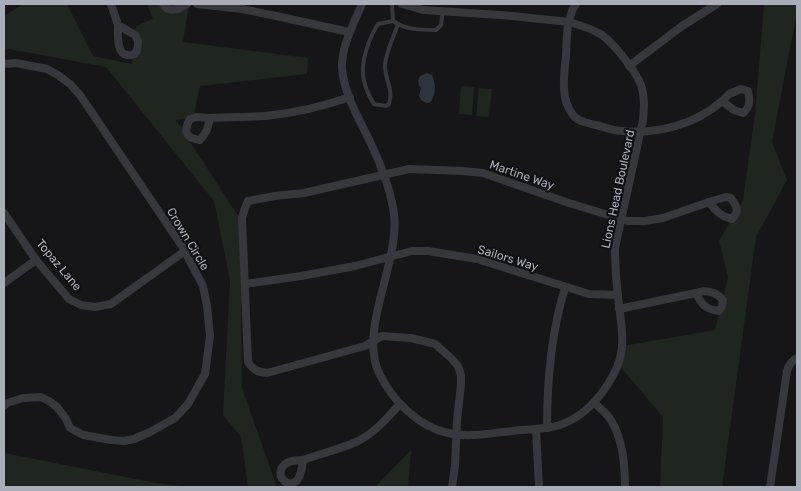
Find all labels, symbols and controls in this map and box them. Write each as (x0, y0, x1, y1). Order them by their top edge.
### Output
street label: Lions Head Boulevard (599, 128, 637, 250)
street label: Martine Way (488, 157, 557, 193)
street label: Crown Circle (164, 205, 212, 273)
street label: Topaz Lane (33, 236, 85, 294)
street label: Sailors Way (476, 242, 540, 274)

